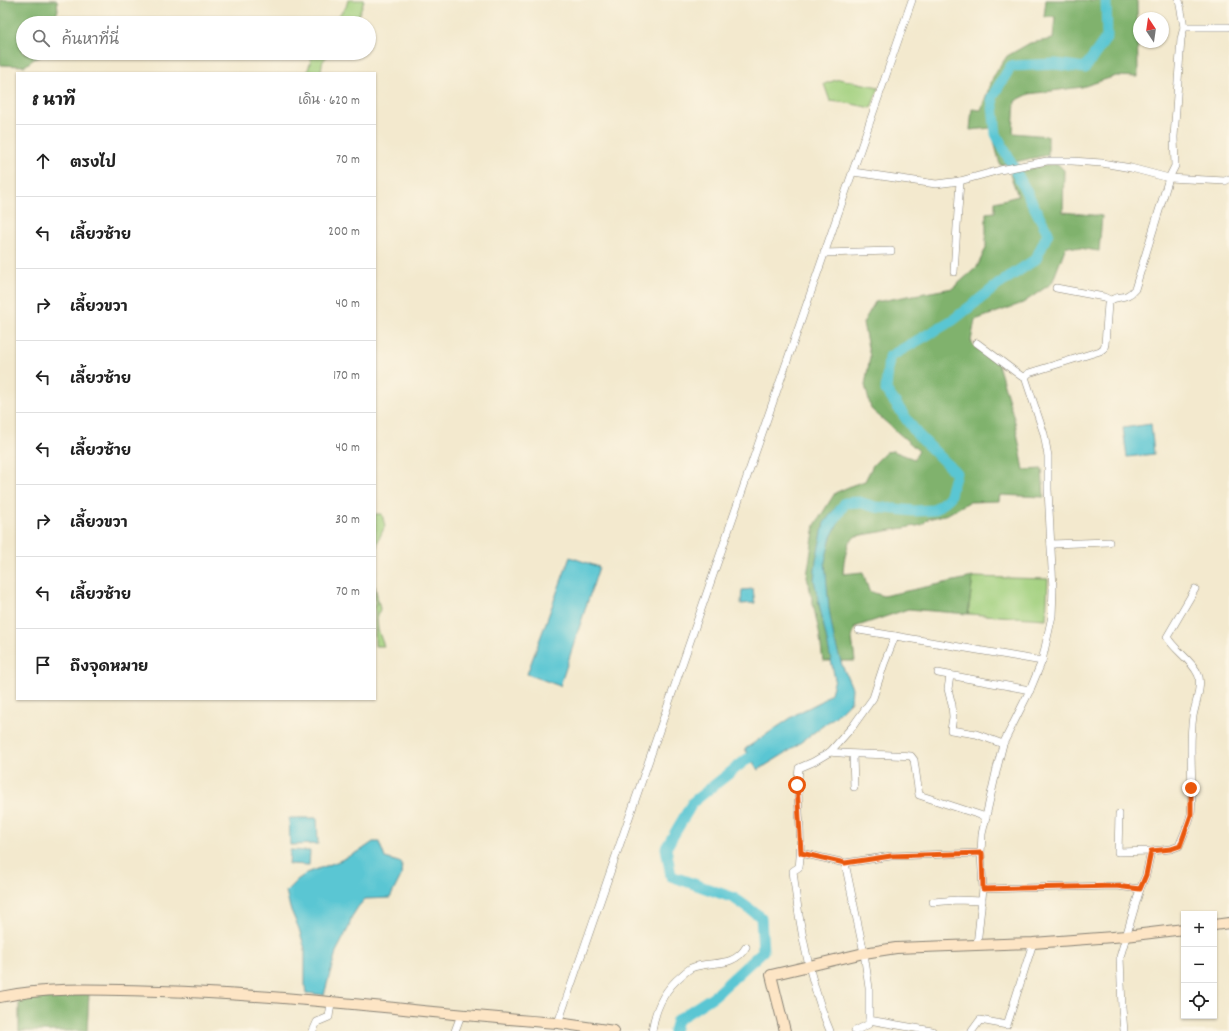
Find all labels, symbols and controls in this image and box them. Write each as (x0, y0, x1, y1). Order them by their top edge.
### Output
north arrow (1133, 12, 1169, 48)
search box (16, 16, 376, 60)
icon: search (30, 27, 52, 49)
text: ค้นหาที่นี่ (62, 30, 119, 52)
text: 8 นาที (32, 90, 75, 114)
text: เดิน · 620 m (298, 92, 360, 111)
icon: ahead (32, 150, 54, 172)
text: 70 m (336, 151, 360, 170)
text: ตรงไป (70, 153, 116, 175)
icon: left (32, 222, 54, 244)
text: 200 m (328, 223, 360, 242)
text: เลี้ยวซ้าย (70, 225, 131, 247)
icon: right (32, 294, 54, 316)
text: 40 m (336, 295, 360, 314)
text: เลี้ยวขวา (70, 297, 128, 319)
icon: left (32, 366, 54, 388)
text: 170 m (333, 367, 360, 386)
text: เลี้ยวซ้าย (70, 369, 131, 391)
icon: left (32, 438, 54, 460)
text: 40 m (336, 439, 360, 458)
text: เลี้ยวซ้าย (70, 441, 131, 463)
icon: right (32, 510, 54, 532)
text: 30 m (335, 511, 360, 530)
text: เลี้ยวขวา (70, 513, 128, 535)
icon: left (32, 582, 54, 604)
text: 70 m (336, 583, 360, 602)
text: เลี้ยวซ้าย (70, 585, 131, 607)
icon: arrive (32, 654, 54, 676)
text: ถึงจุดหมาย (70, 657, 148, 679)
route start (788, 776, 806, 794)
route end (1182, 779, 1200, 797)
map controls (1181, 911, 1217, 1019)
button: + (1181, 911, 1217, 947)
button: − (1181, 947, 1217, 983)
button: locate (1181, 983, 1217, 1019)

